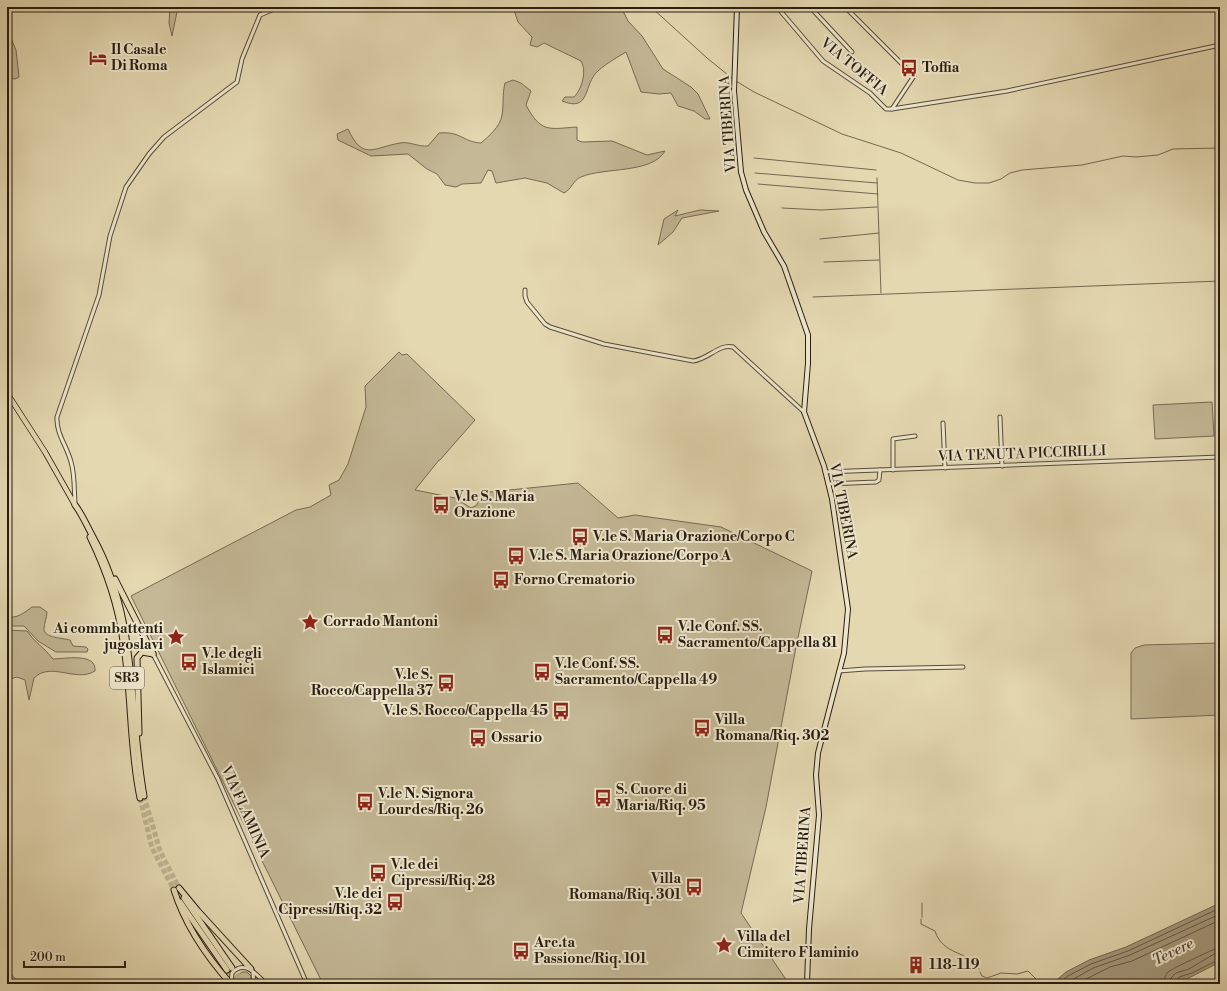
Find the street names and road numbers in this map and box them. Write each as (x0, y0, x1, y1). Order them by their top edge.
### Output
street label: VIA TOFFIA (816, 34, 892, 100)
street label: VIA TIBERINA (716, 74, 740, 174)
street label: VIA TENUTA PICCIRILLI (937, 442, 1107, 466)
street label: VIA TIBERINA (825, 460, 861, 561)
road number: SR3 (110, 667, 144, 689)
street label: VIA FLAMINIA (216, 762, 274, 861)
street label: VIA TIBERINA (791, 805, 815, 905)

